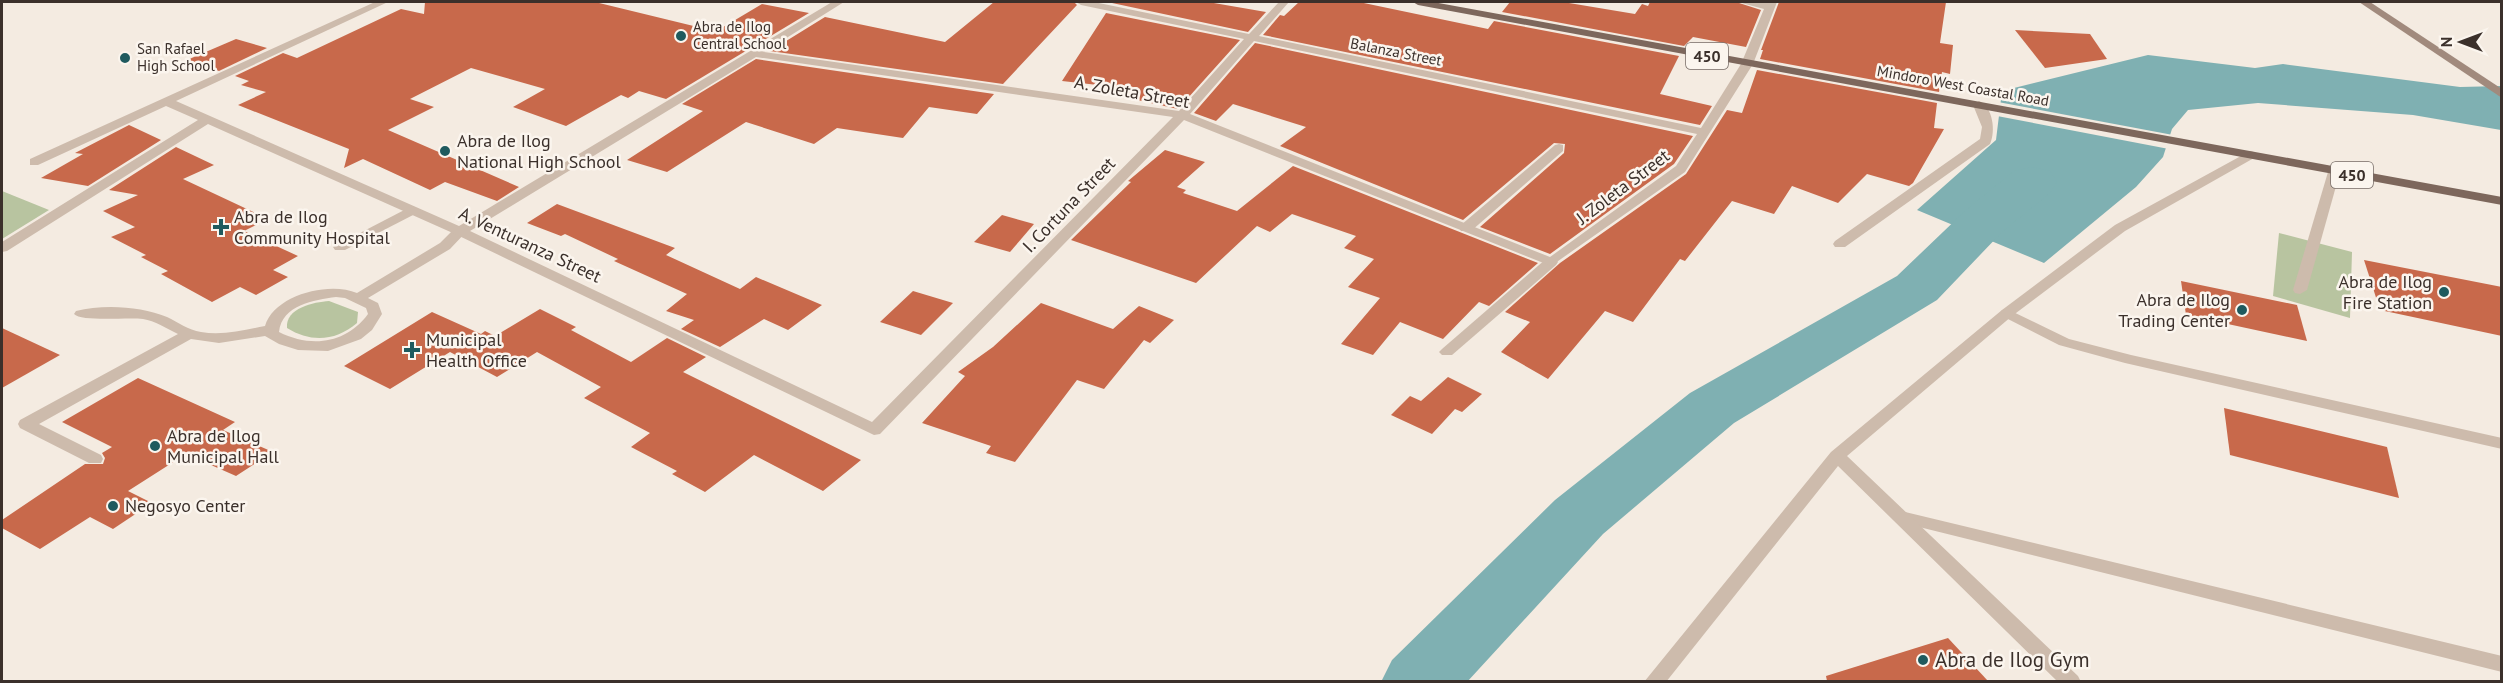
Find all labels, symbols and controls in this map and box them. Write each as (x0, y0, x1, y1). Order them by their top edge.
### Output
north arrow (2431, 12, 2491, 72)
place label: Abra de Ilog Central School (693, 17, 787, 53)
marker: Abra de Ilog Central School (674, 29, 688, 43)
street label: Balanza Street (1349, 33, 1443, 70)
text: N (2436, 37, 2456, 47)
place label: San Rafael High School (137, 39, 215, 75)
road number: 450 (1686, 43, 1728, 69)
marker: San Rafael High School (118, 51, 132, 65)
street label: Mindoro West Coastal Road (1876, 61, 2051, 110)
street label: A. Zoleta Street (1073, 70, 1192, 113)
place label: Abra de Ilog National High School (457, 129, 622, 173)
marker: Abra de Ilog National High School (438, 144, 452, 158)
street label: J. Zoleta Street (1571, 144, 1674, 230)
street label: I. Cortuna Street (1017, 152, 1120, 257)
road number: 450 (2331, 162, 2373, 188)
street label: A. Venturanza Street (455, 202, 605, 288)
place label: Abra de Ilog Community Hospital (234, 205, 390, 249)
marker: Abra de Ilog Community Hospital (212, 218, 230, 236)
place label: Abra de Ilog Fire Station (2338, 270, 2432, 314)
marker: Abra de Ilog Fire Station (2437, 285, 2451, 299)
place label: Abra de Ilog Trading Center (2118, 288, 2230, 332)
marker: Abra de Ilog Trading Center (2235, 303, 2249, 317)
place label: Municipal Health Office (426, 328, 527, 372)
marker: Municipal Health Office (403, 341, 421, 359)
place label: Abra de Ilog Municipal Hall (167, 424, 280, 468)
marker: Abra de Ilog Municipal Hall (148, 439, 162, 453)
place label: Negosyo Center (125, 494, 245, 517)
marker: Negosyo Center (106, 499, 120, 513)
place label: Abra de Ilog Gym (1935, 646, 2089, 673)
marker: Abra de Ilog Gym (1916, 653, 1930, 667)

